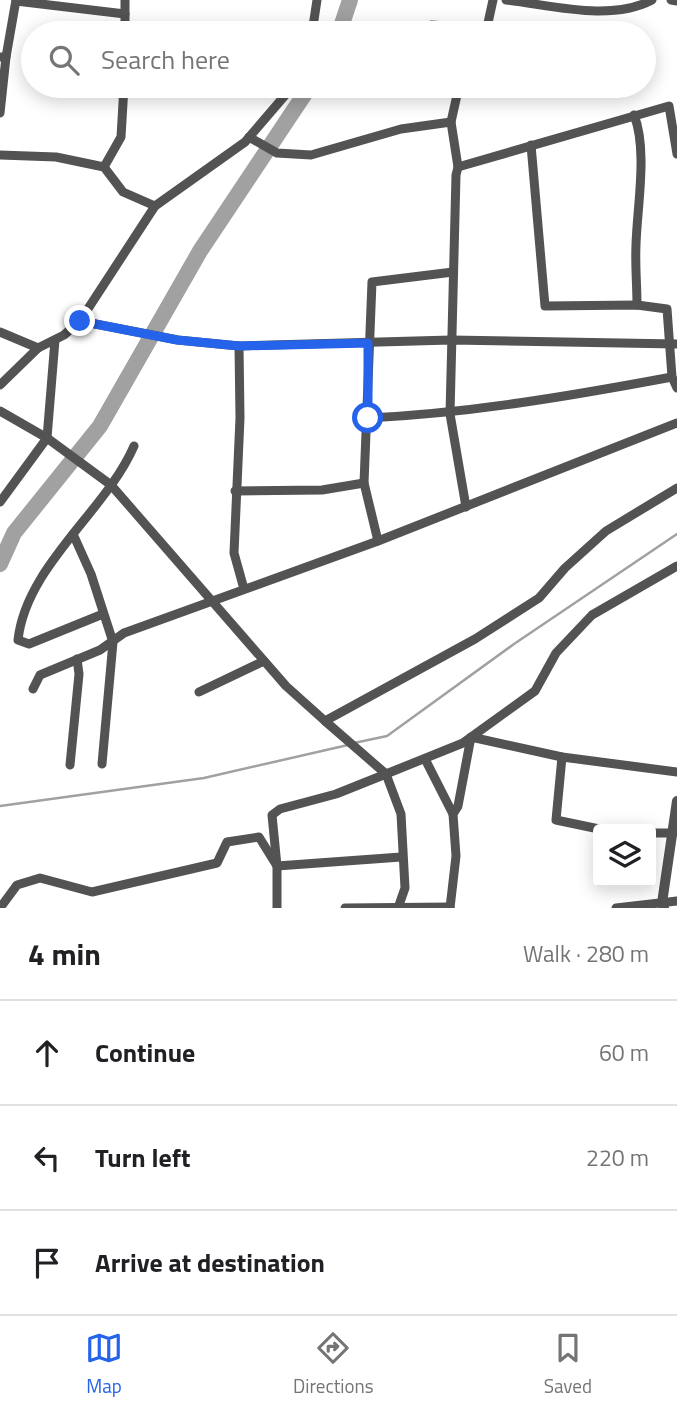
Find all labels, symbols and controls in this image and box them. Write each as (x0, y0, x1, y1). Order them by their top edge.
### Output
search box (21, 21, 656, 98)
text: Search here (101, 40, 230, 79)
icon: search (45, 41, 83, 79)
route end (64, 305, 95, 336)
route start (352, 402, 383, 433)
map controls (593, 824, 656, 887)
button: layers (593, 824, 656, 887)
text: 4 min (28, 931, 101, 977)
text: Walk · 280 m (523, 936, 649, 971)
text: Continue (95, 1033, 195, 1072)
icon: ahead (28, 1034, 66, 1072)
text: 60 m (599, 1035, 649, 1070)
text: Turn left (95, 1138, 190, 1177)
icon: left (28, 1139, 66, 1177)
text: 220 m (586, 1140, 649, 1175)
text: Arrive at destination (95, 1243, 325, 1282)
icon: arrive (28, 1244, 66, 1282)
tab: Map (85, 1329, 123, 1400)
tab: Directions (293, 1329, 374, 1400)
tab: Saved (544, 1329, 592, 1400)

